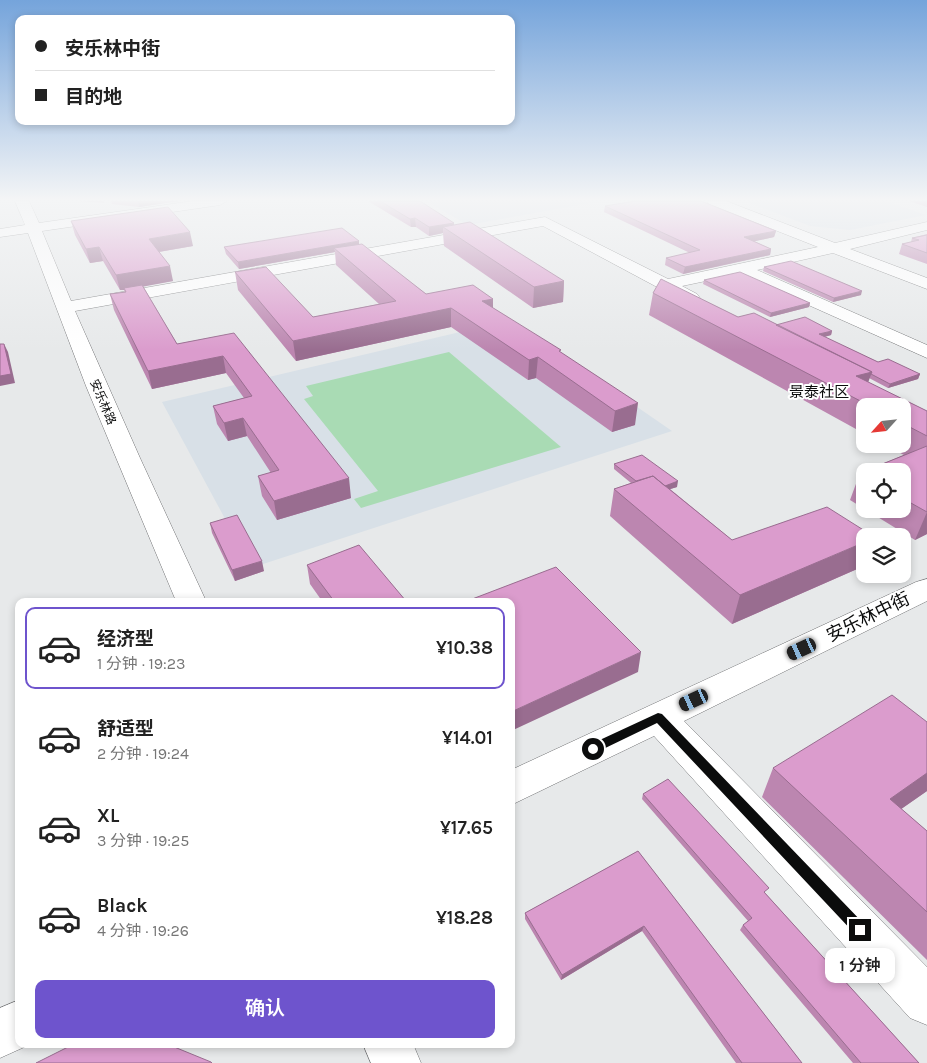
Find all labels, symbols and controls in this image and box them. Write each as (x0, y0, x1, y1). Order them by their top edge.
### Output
text: 安乐林中街 (65, 38, 160, 60)
text: 目的地 (65, 86, 122, 108)
street label: 安乐林路 (87, 377, 119, 427)
district label: 景泰社区 (789, 383, 849, 401)
north arrow (856, 398, 911, 452)
map controls (856, 398, 911, 583)
button: locate (856, 463, 911, 518)
button: layers (856, 528, 911, 583)
street label: 安乐林中街 (823, 587, 913, 647)
icon: car (37, 626, 82, 671)
text: 经济型 (97, 628, 154, 650)
car (785, 636, 818, 662)
text: ¥10.38 (436, 637, 493, 659)
text: 1 分钟 · 19:23 (97, 654, 186, 673)
car (677, 687, 710, 713)
icon: car (37, 716, 82, 761)
text: 舒适型 (97, 718, 154, 740)
text: ¥14.01 (442, 727, 493, 749)
route start (582, 738, 604, 760)
text: 2 分钟 · 19:24 (97, 744, 189, 763)
text: XL (97, 805, 119, 827)
icon: car (37, 806, 82, 851)
text: ¥17.65 (440, 817, 493, 839)
text: 3 分钟 · 19:25 (97, 831, 189, 850)
text: Black (97, 895, 148, 917)
icon: car (37, 896, 82, 941)
text: ¥18.28 (436, 907, 493, 929)
route end (849, 919, 871, 941)
text: 4 分钟 · 19:26 (97, 921, 189, 940)
callout: 1 分钟 (825, 948, 895, 982)
text: 1 分钟 (839, 956, 881, 975)
button: 确认 (35, 980, 495, 1038)

